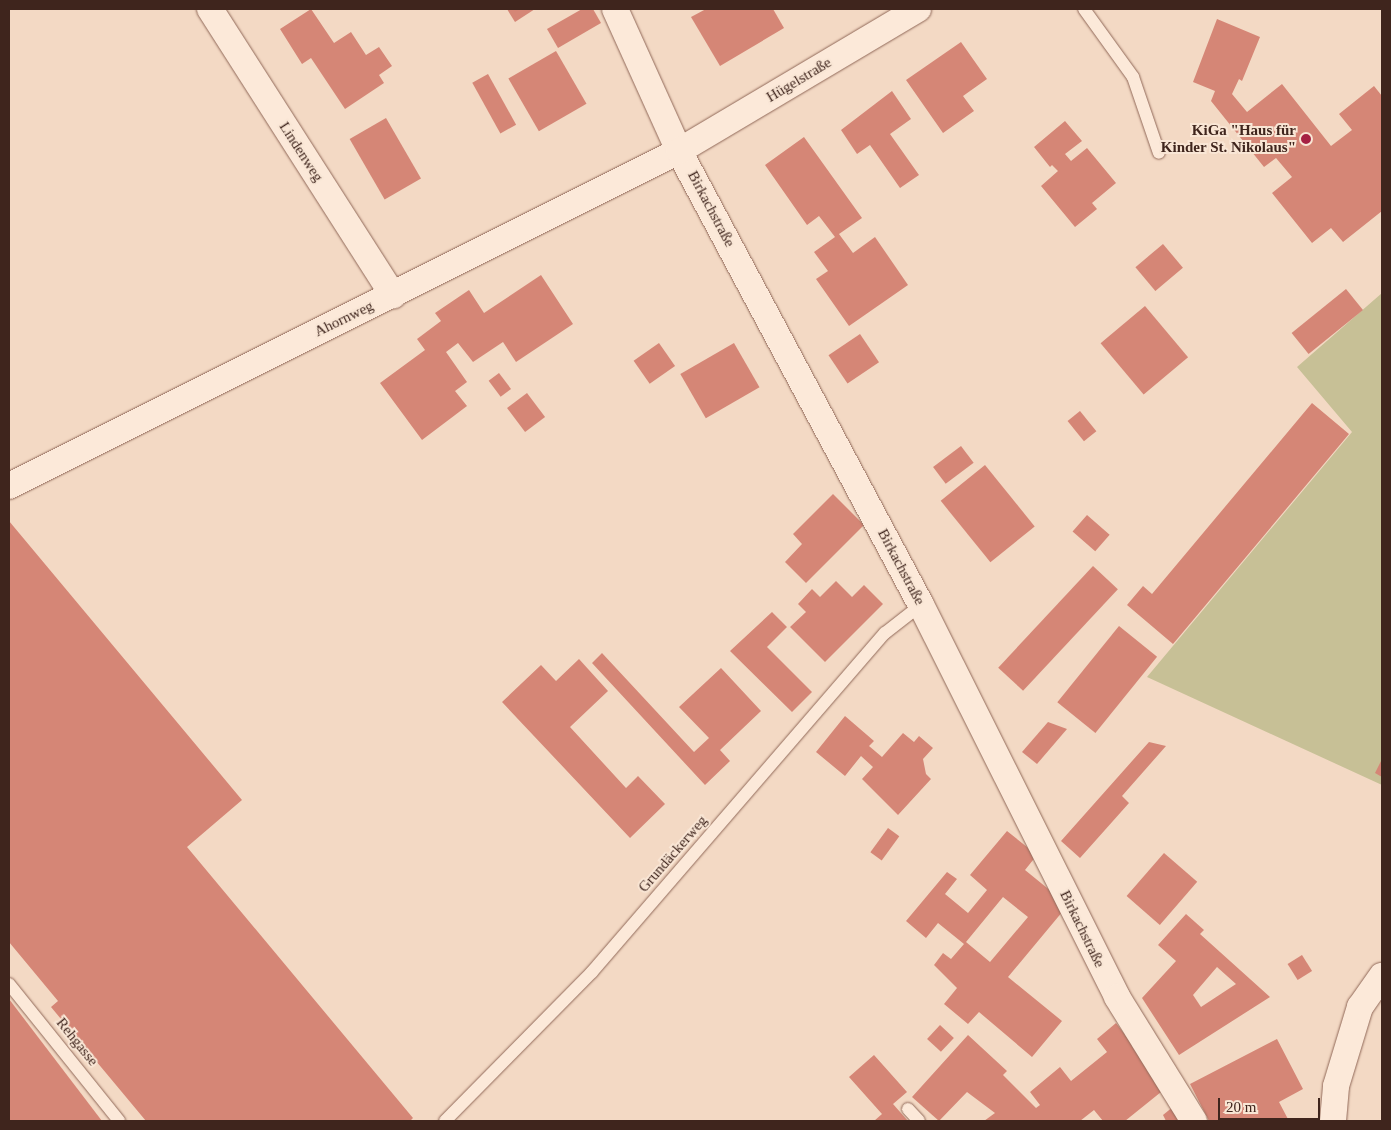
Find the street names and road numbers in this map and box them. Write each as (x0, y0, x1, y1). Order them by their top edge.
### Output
street label: Hügelstraße (763, 54, 835, 106)
street label: Lindenweg (275, 119, 327, 185)
street label: Birkachstraße (684, 168, 738, 250)
street label: Ahornweg (312, 297, 376, 341)
street label: Birkachstraße (874, 526, 928, 608)
street label: Grundäckerweg (635, 812, 711, 896)
street label: Birkachstraße (1056, 888, 1108, 970)
street label: Rehgasse (52, 1014, 102, 1070)

